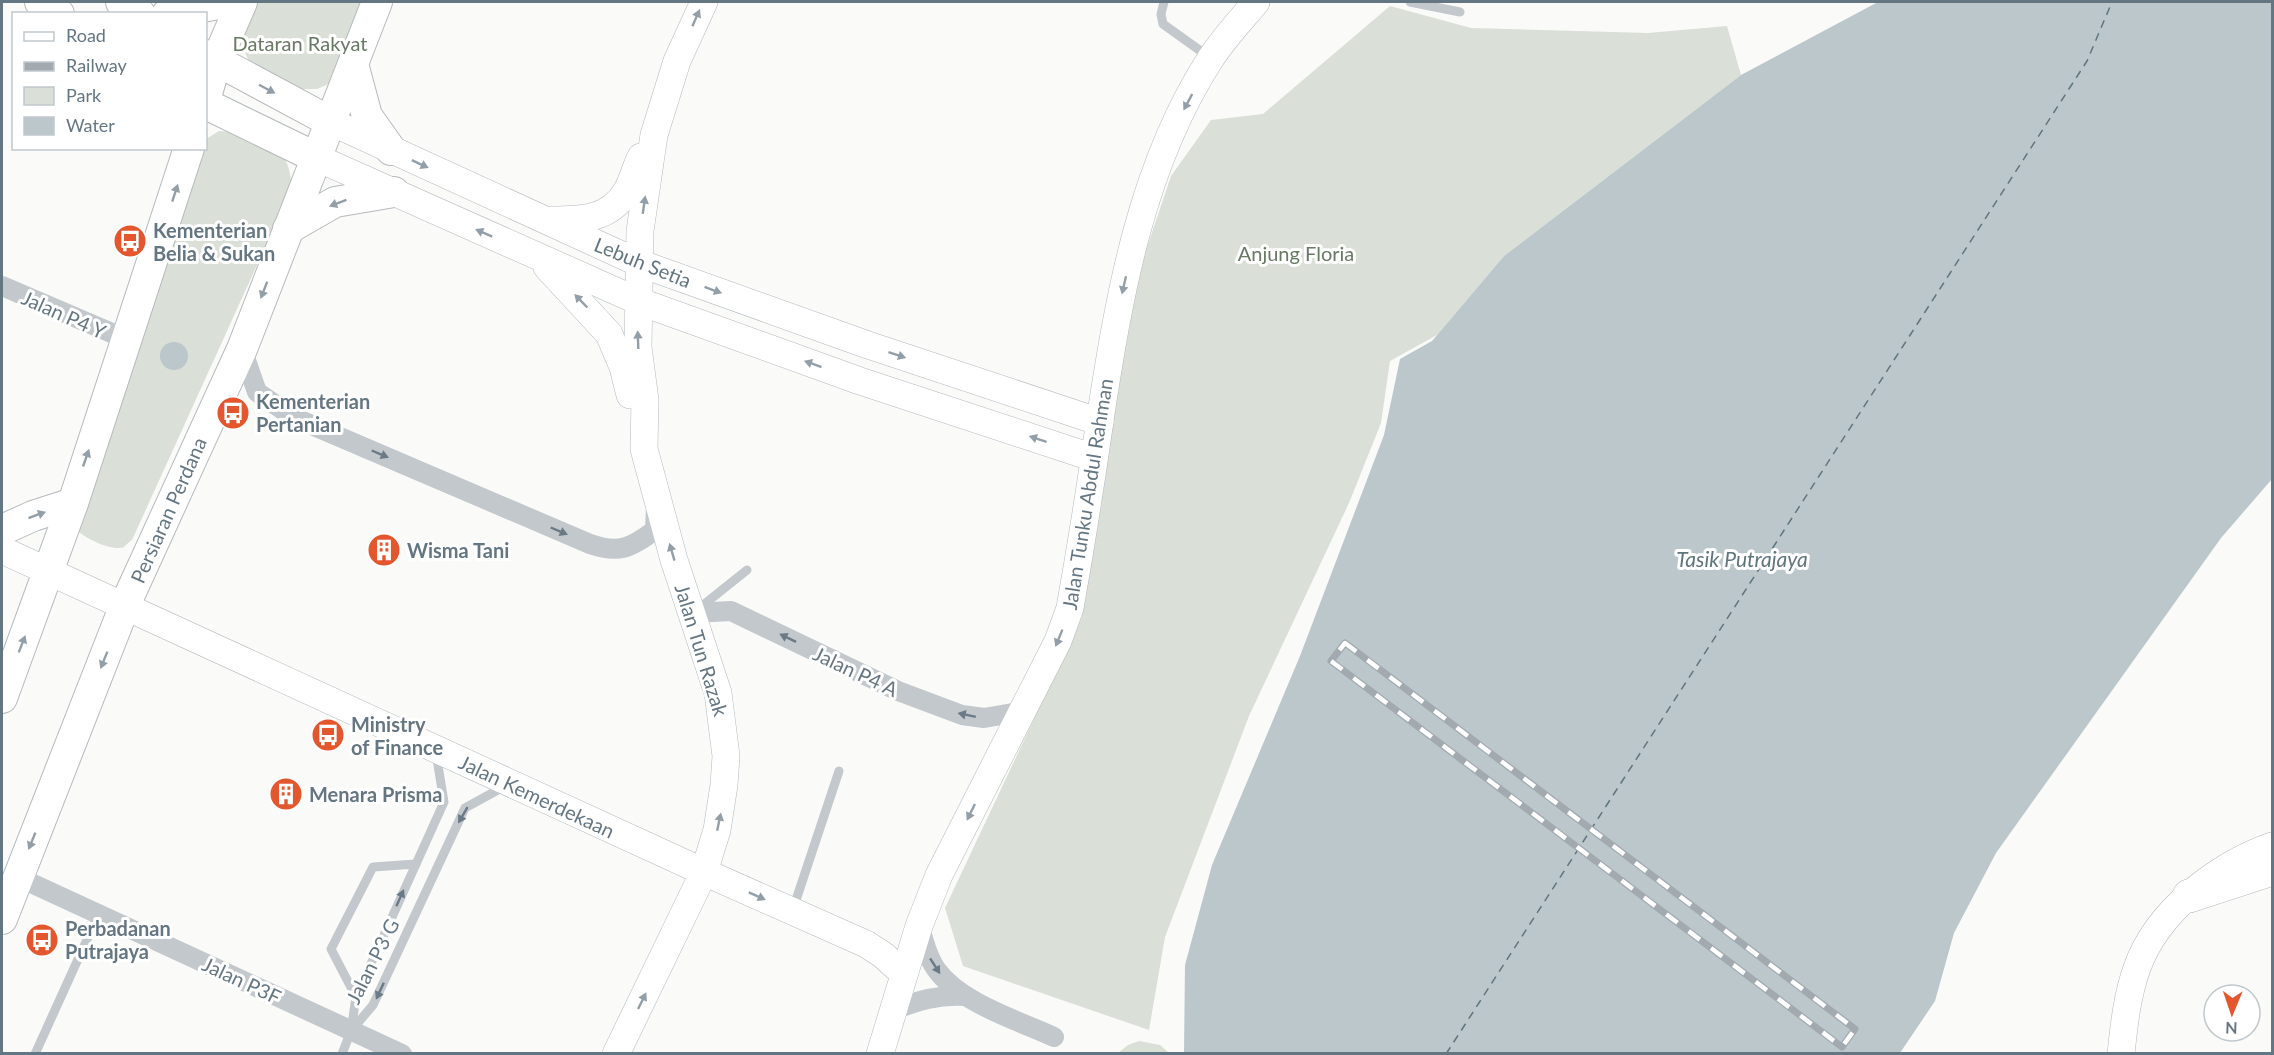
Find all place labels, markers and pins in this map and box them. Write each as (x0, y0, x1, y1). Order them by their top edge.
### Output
place label: Kementerian Belia & Sukan (153, 218, 275, 265)
bus stop icon: Kementerian Belia & Sukan (112, 223, 148, 259)
place label: Kementerian Pertanian (256, 389, 370, 436)
bus stop icon: Kementerian Pertanian (215, 395, 251, 431)
building icon: Wisma Tani (366, 532, 402, 568)
place label: Wisma Tani (407, 538, 509, 562)
place label: Ministry of Finance (351, 712, 443, 759)
bus stop icon: Ministry of Finance (310, 717, 346, 753)
building icon: Menara Prisma (268, 776, 304, 812)
place label: Menara Prisma (309, 782, 443, 806)
place label: Perbadanan Putrajaya (65, 916, 171, 963)
bus stop icon: Perbadanan Putrajaya (24, 922, 60, 958)

